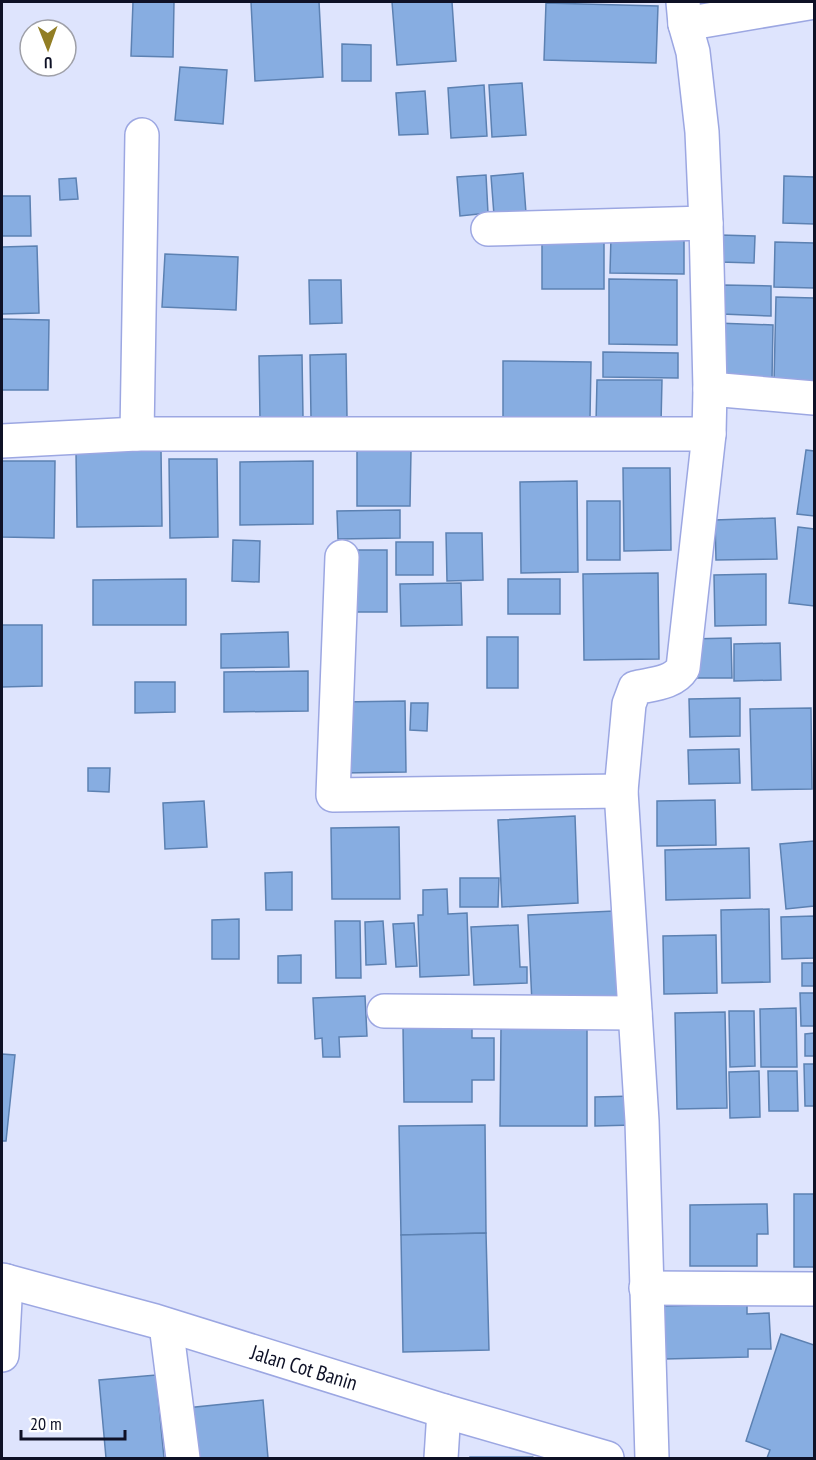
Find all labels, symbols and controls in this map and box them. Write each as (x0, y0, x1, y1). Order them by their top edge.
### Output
north arrow (18, 18, 78, 78)
text: U (44, 53, 53, 73)
street label: Jalan Cot Banin (247, 1338, 361, 1397)
scale bar (21, 1403, 124, 1441)
text: 20 m (30, 1412, 62, 1435)

